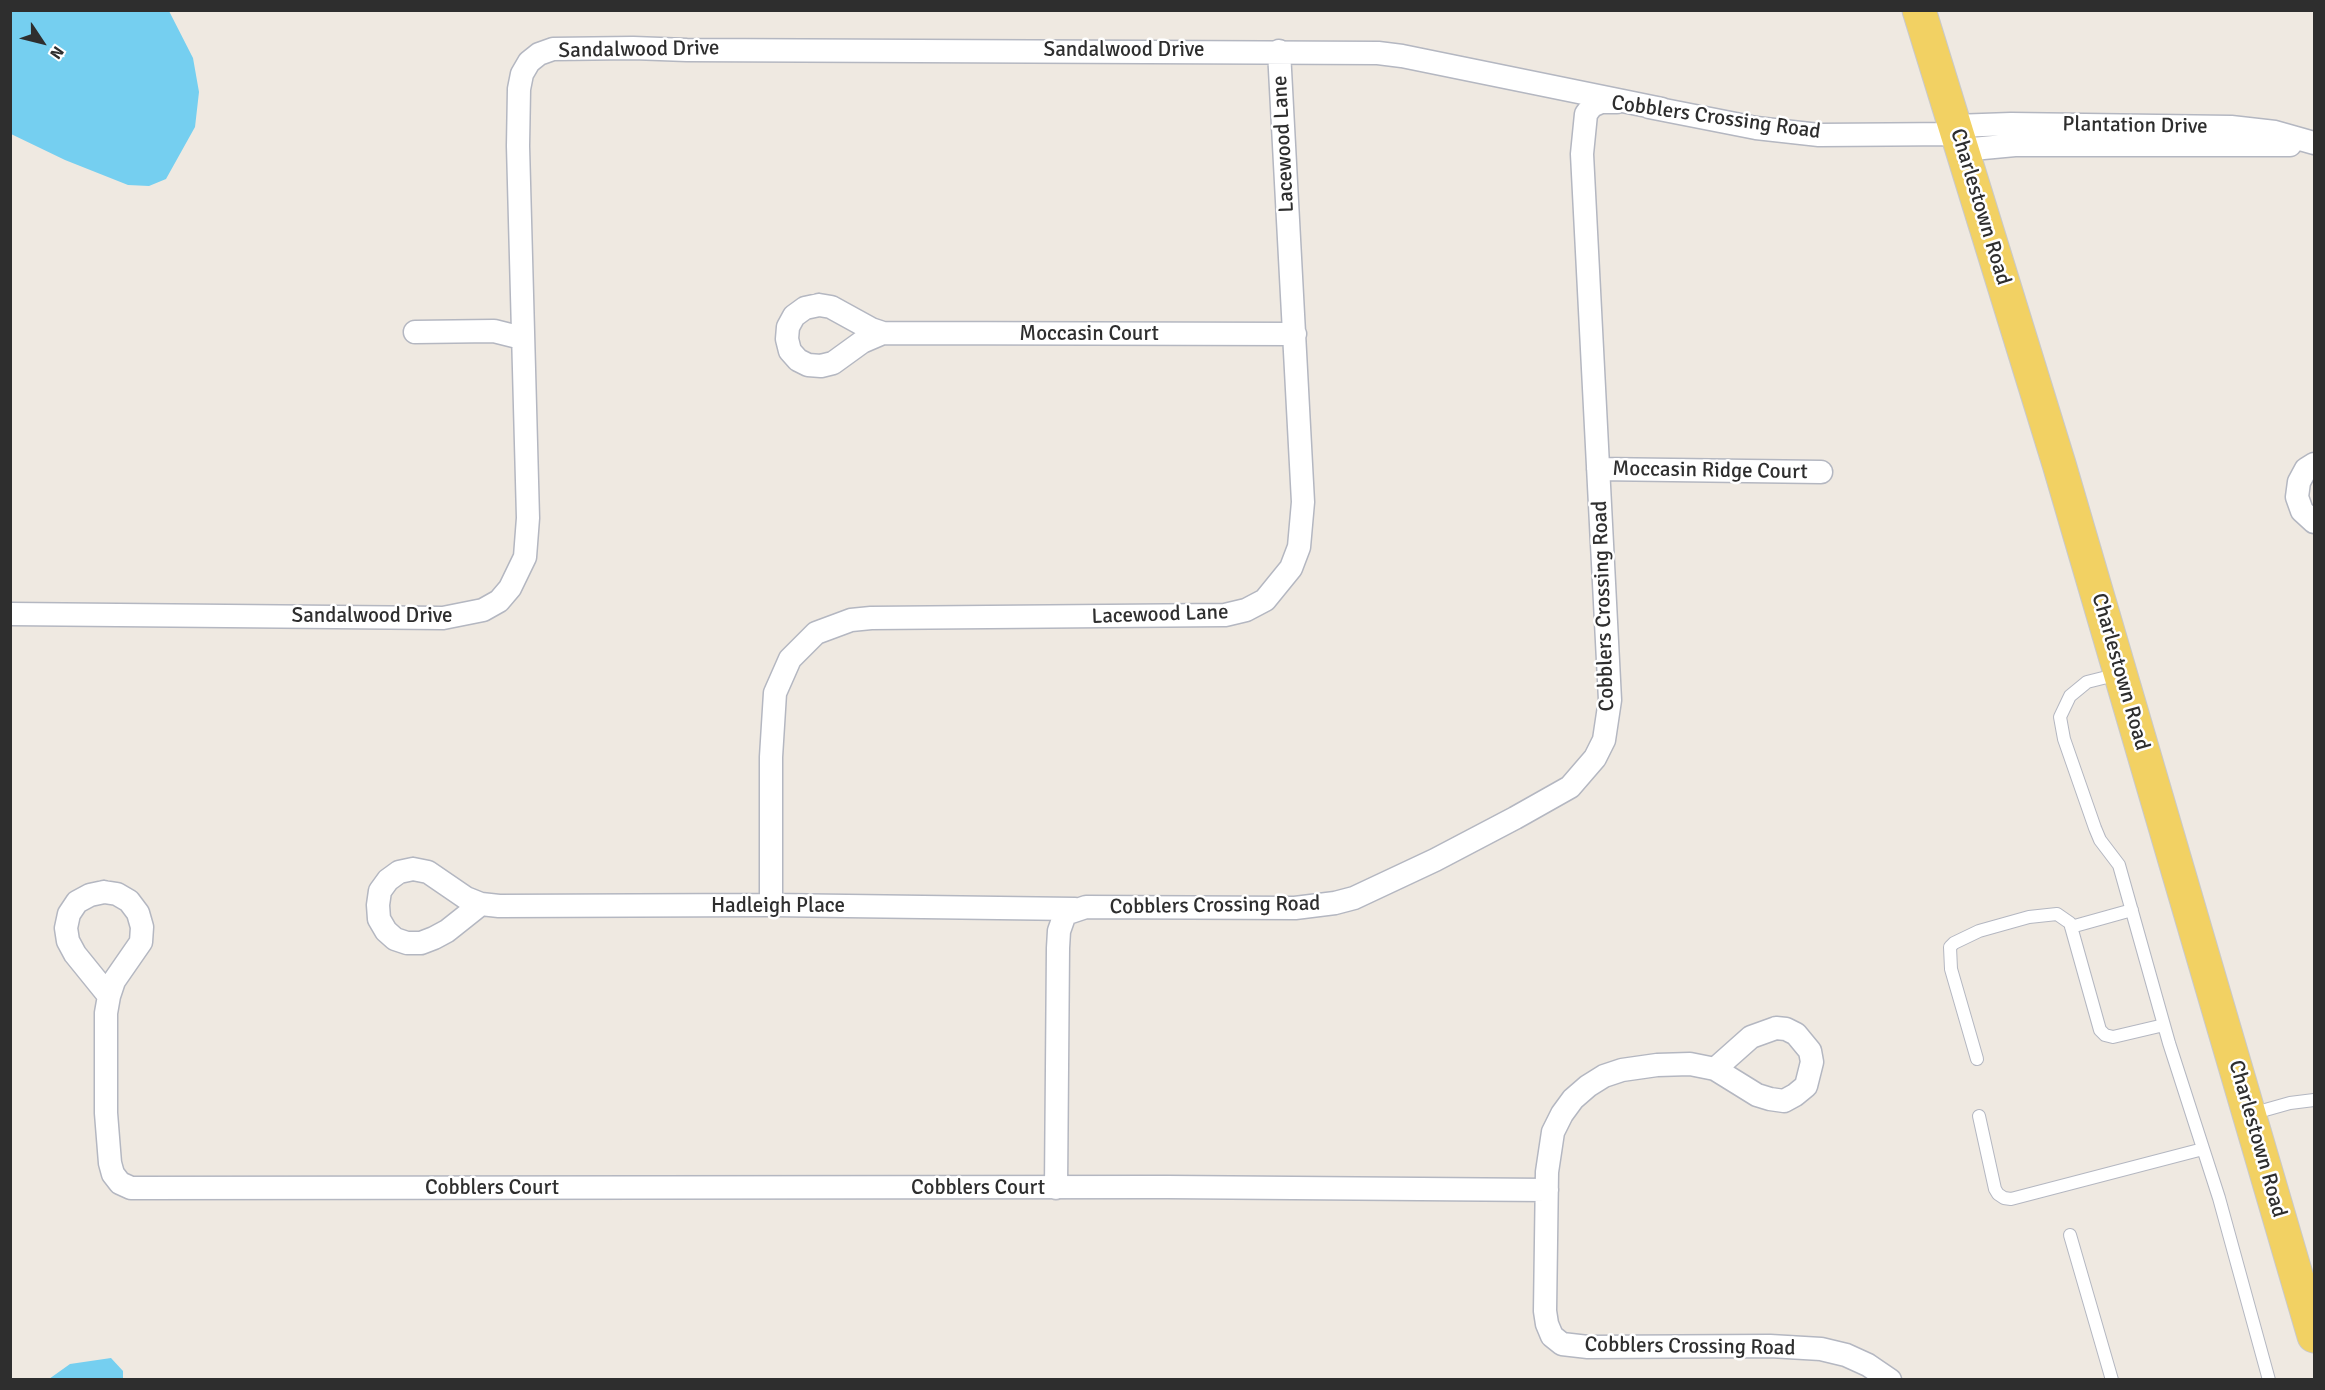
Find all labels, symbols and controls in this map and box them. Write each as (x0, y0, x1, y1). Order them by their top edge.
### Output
north arrow (12, 12, 72, 72)
street label: Sandalwood Drive (558, 36, 720, 64)
street label: Sandalwood Drive (1043, 37, 1205, 63)
text: N (45, 42, 68, 63)
street label: Lacewood Lane (1268, 75, 1300, 213)
street label: Cobblers Crossing Road (1610, 91, 1822, 145)
street label: Plantation Drive (2062, 112, 2208, 140)
street label: Charlestown Road (1944, 126, 2016, 288)
street label: Moccasin Court (1019, 321, 1159, 347)
street label: Moccasin Ridge Court (1612, 457, 1808, 485)
street label: Cobblers Crossing Road (1588, 500, 1620, 712)
street label: Charlestown Road (2086, 591, 2154, 753)
street label: Lacewood Lane (1091, 600, 1229, 630)
street label: Sandalwood Drive (291, 603, 453, 629)
street label: Cobblers Crossing Road (1109, 892, 1321, 920)
street label: Hadleigh Place (711, 893, 845, 919)
street label: Charlestown Road (2223, 1058, 2291, 1220)
street label: Cobblers Court (425, 1175, 559, 1201)
street label: Cobblers Court (911, 1175, 1045, 1201)
street label: Cobblers Crossing Road (1584, 1333, 1796, 1361)

